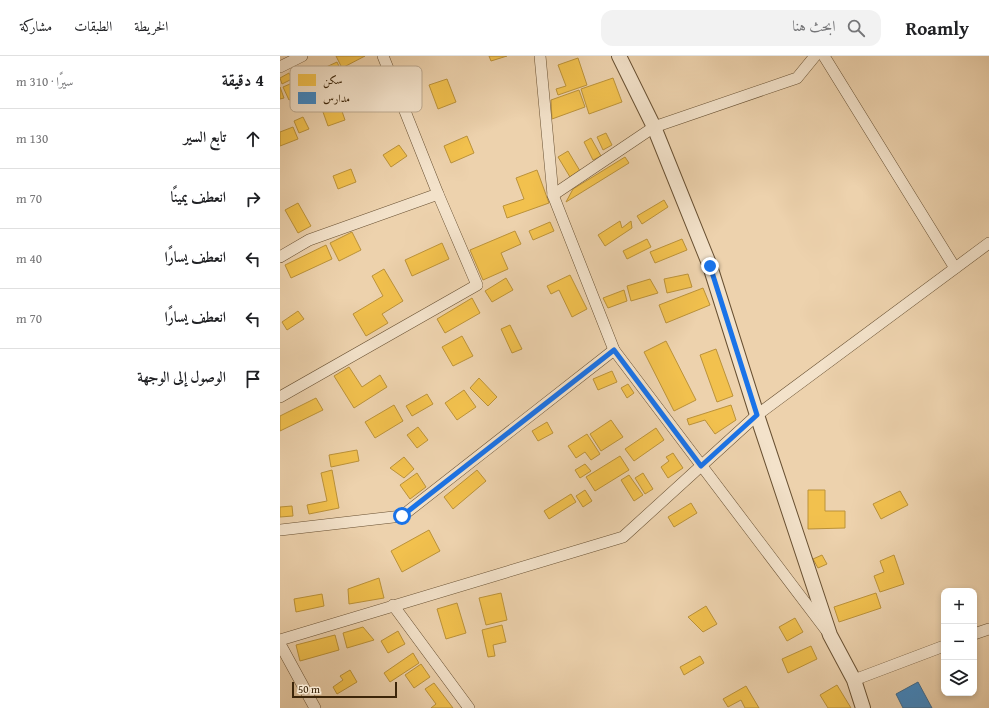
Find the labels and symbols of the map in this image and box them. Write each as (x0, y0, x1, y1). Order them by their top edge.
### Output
legend (290, 66, 422, 112)
text: سكن (323, 72, 342, 89)
text: مدارس (323, 90, 350, 106)
route end (701, 257, 719, 275)
route start (393, 507, 411, 525)
scale bar (292, 680, 397, 699)

